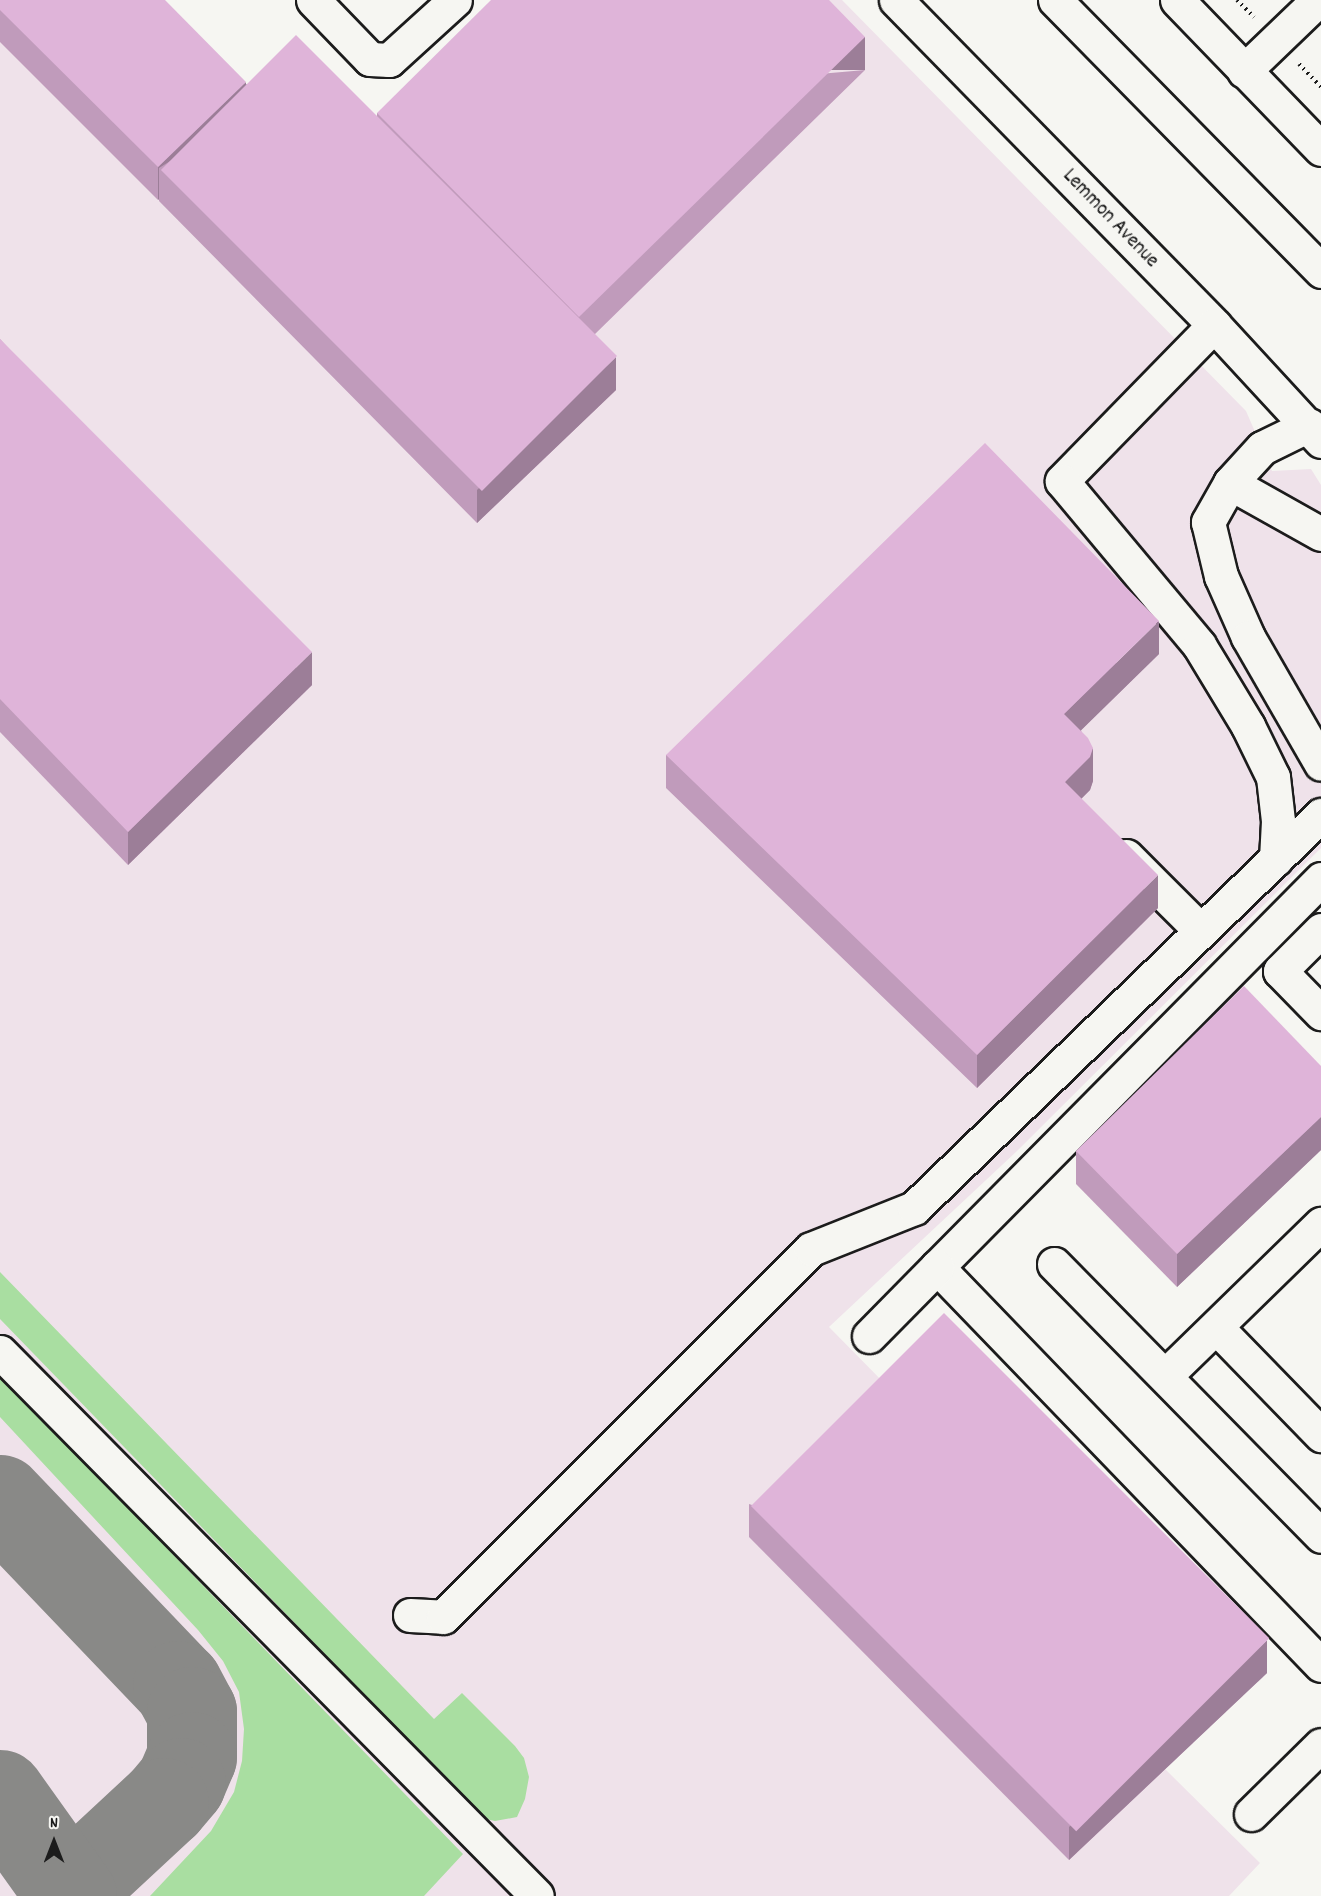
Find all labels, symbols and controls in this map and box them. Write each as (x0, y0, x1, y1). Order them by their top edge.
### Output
street label: Lemmon Avenue (1056, 164, 1164, 274)
north arrow (24, 1812, 84, 1872)
text: N (50, 1812, 58, 1835)

